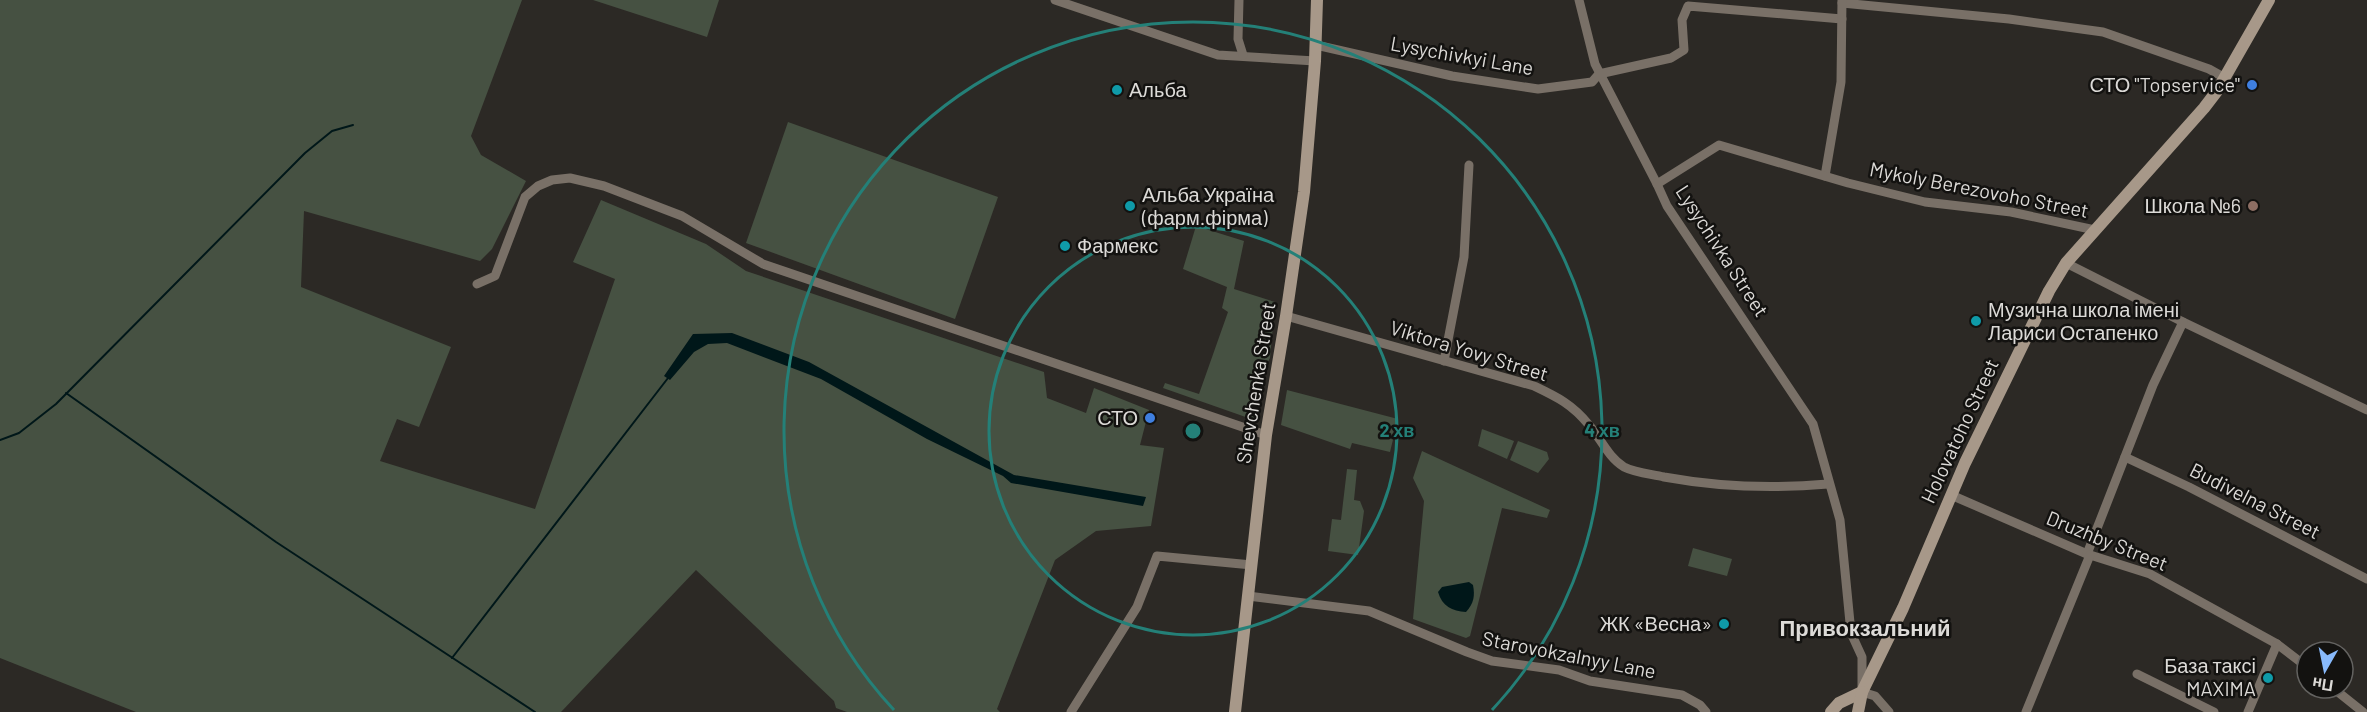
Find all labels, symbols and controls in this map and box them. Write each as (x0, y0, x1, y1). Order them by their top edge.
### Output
street label: Lysychivkyi Lane (1389, 31, 1535, 79)
place label: СТО "Topservice" (2090, 72, 2240, 96)
place label: Альба (1129, 77, 1187, 101)
marker: СТО "Topservice" (2245, 78, 2259, 92)
marker: Альба (1110, 83, 1124, 97)
street label: Mykoly Berezovoho Street (1868, 156, 2091, 222)
street label: Lysychivka Street (1671, 180, 1774, 321)
place label: Альба Україна (фарм.фірма) (1141, 182, 1275, 229)
place label: Школа №6 (2144, 193, 2241, 217)
marker: Альба Україна (фарм.фірма) (1123, 199, 1137, 213)
marker: Школа №6 (2246, 199, 2260, 213)
place label: Фармекс (1077, 233, 1158, 257)
marker: Фармекс (1058, 239, 1072, 253)
place label: Музична школа імені Лариси Остапенко (1988, 297, 2179, 344)
street label: Shevchenka Street (1230, 300, 1280, 465)
marker: Музична школа імені Лариси Остапенко (1969, 314, 1983, 328)
street label: Viktora Yovy Street (1387, 315, 1551, 386)
street label: Holovatoho Street (1915, 355, 2003, 507)
place label: СТО (1097, 405, 1138, 429)
marker: СТО (1143, 411, 1157, 425)
text: 2 хв (1380, 419, 1414, 441)
text: 4 хв (1584, 419, 1620, 441)
centre of rings (1183, 421, 1203, 441)
street label: Budivelna Street (2186, 457, 2325, 543)
street label: Druzhby Street (2043, 505, 2171, 575)
place label: ЖК «Весна» (1600, 611, 1712, 635)
district label: Привокзальний (1779, 614, 1951, 641)
marker: ЖК «Весна» (1717, 617, 1731, 631)
street label: Starovokzalnyy Lane (1480, 625, 1658, 683)
north arrow (2295, 640, 2355, 700)
place label: База таксі MAXIMA (2164, 653, 2256, 700)
marker: База таксі MAXIMA (2261, 671, 2275, 685)
text: Пн (2311, 674, 2335, 696)

